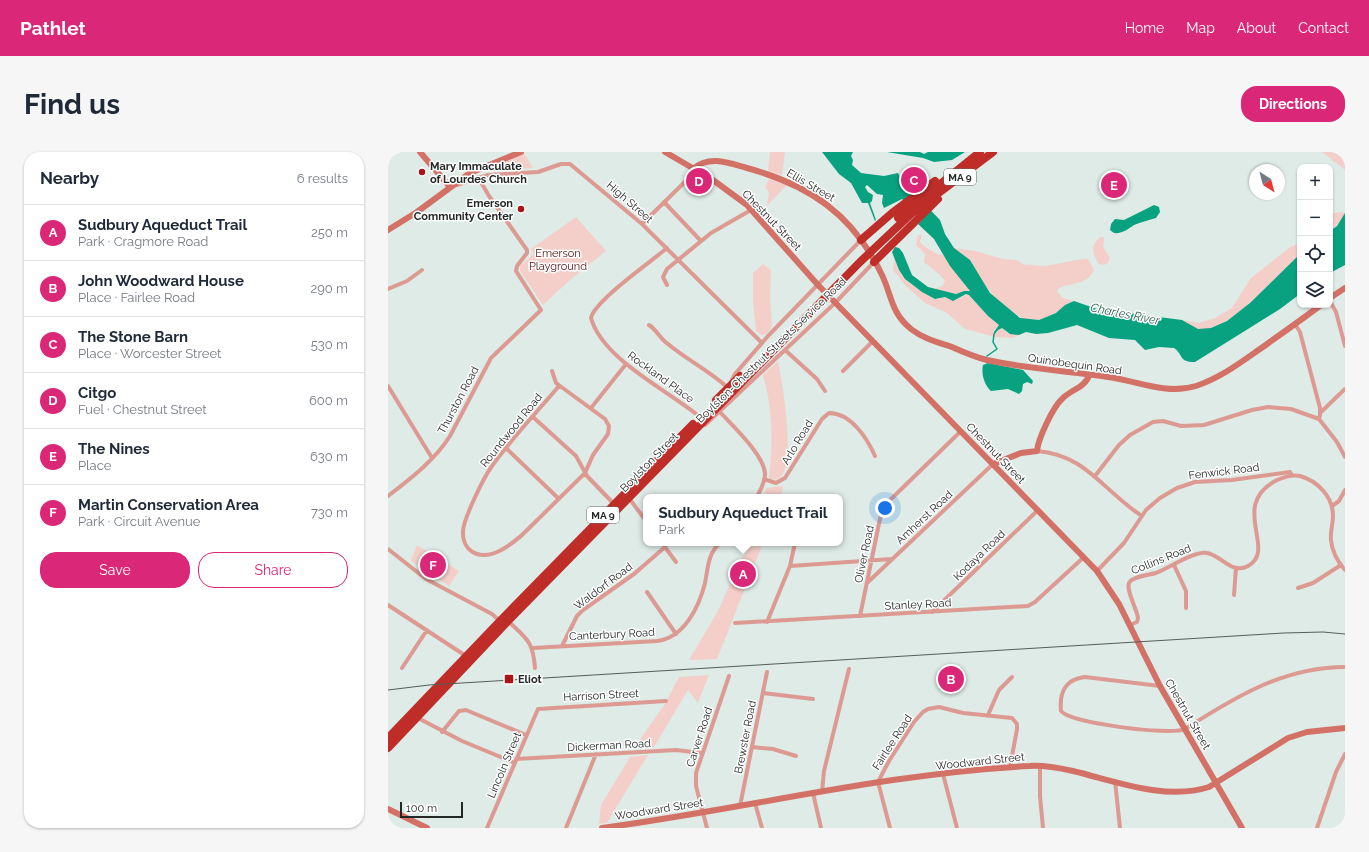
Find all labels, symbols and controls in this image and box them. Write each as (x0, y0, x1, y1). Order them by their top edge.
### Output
text: Pathlet (20, 17, 86, 39)
text: Home (1125, 20, 1164, 36)
text: Map (1186, 20, 1215, 36)
text: About (1237, 20, 1276, 36)
text: Contact (1298, 20, 1349, 36)
button: Directions (1241, 86, 1345, 122)
text: Find us (24, 88, 120, 121)
place label: Mary Immaculate of Lourdes Church (430, 160, 527, 186)
north arrow (1249, 164, 1285, 200)
map controls (1297, 164, 1333, 308)
button: + (1297, 164, 1333, 200)
pin: C (901, 165, 927, 195)
pin: D (686, 166, 712, 196)
street label: Ellis Street (784, 166, 838, 205)
marker: Mary Immaculate of Lourdes Church (417, 167, 427, 177)
text: Nearby (40, 168, 99, 188)
road number: MA 9 (944, 169, 976, 185)
pin: E (1101, 170, 1127, 200)
text: 6 results (297, 171, 348, 186)
street label: High Street (604, 179, 656, 226)
street label: Chestnut Street (739, 187, 804, 254)
place label: Emerson Community Center (414, 197, 514, 223)
button: − (1297, 200, 1333, 236)
marker: Emerson Community Center (516, 204, 526, 214)
text: Sudbury Aqueduct Trail (78, 216, 247, 234)
text: A (49, 225, 57, 240)
text: 250 m (311, 225, 348, 240)
text: Park · Cragmore Road (78, 234, 208, 249)
button: locate (1297, 236, 1333, 272)
park label: Emerson Playground (529, 247, 587, 273)
text: John Woodward House (78, 272, 244, 290)
button: layers (1297, 272, 1333, 308)
street label: Boylston-Chestnut Streets Service Road (694, 275, 849, 426)
text: B (49, 281, 57, 296)
text: 290 m (310, 281, 348, 296)
text: Place · Fairlee Road (78, 290, 195, 305)
water label: Charles River (1089, 300, 1162, 328)
text: The Stone Barn (78, 328, 188, 346)
text: C (49, 337, 57, 352)
text: 530 m (311, 337, 348, 352)
text: Place · Worcester Street (78, 346, 221, 361)
street label: Rockland Place (625, 349, 697, 406)
street label: Quinobequin Road (1027, 351, 1123, 378)
street label: Thurston Road (435, 364, 482, 436)
text: Citgo (78, 384, 116, 402)
street label: Roundwood Road (478, 391, 545, 470)
text: D (48, 393, 58, 408)
text: 600 m (309, 393, 348, 408)
text: Fuel · Chestnut Street (78, 402, 207, 417)
street label: Arlo Road (779, 417, 816, 467)
street label: Chestnut Street (963, 420, 1028, 487)
street label: Boylston Street (618, 430, 681, 495)
text: The Nines (78, 440, 150, 458)
text: E (49, 449, 57, 464)
text: 630 m (310, 449, 348, 464)
text: Place (78, 458, 111, 473)
street label: Fenwick Road (1188, 461, 1260, 482)
street label: Amherst Road (893, 488, 955, 547)
popup (643, 494, 843, 546)
text: Martin Conservation Area (78, 496, 259, 514)
your location (875, 498, 895, 518)
text: Sudbury Aqueduct Trail (658, 504, 828, 522)
text: F (49, 505, 57, 520)
text: 730 m (311, 505, 348, 520)
road number: MA 9 (587, 507, 619, 523)
text: Park · Circuit Avenue (78, 514, 200, 529)
text: Park (658, 522, 685, 537)
street label: Oliver Road (852, 524, 877, 584)
street label: Kodaya Road (951, 527, 1008, 583)
street label: Collins Road (1129, 542, 1193, 577)
pin: F (420, 550, 446, 580)
button: Save (40, 552, 190, 588)
button: Share (198, 552, 348, 588)
pin: A (730, 559, 756, 589)
street label: Waldorf Road (572, 560, 635, 613)
street label: Stanley Road (884, 596, 952, 613)
street label: Canterbury Road (569, 626, 655, 643)
pin: B (938, 664, 964, 694)
marker: Eliot (503, 673, 515, 685)
place label: Eliot (518, 673, 542, 686)
street label: Chestnut Street (1162, 677, 1213, 752)
street label: Harrison Street (563, 687, 640, 704)
street label: Brewster Road (732, 699, 759, 775)
street label: Carver Road (684, 705, 715, 769)
street label: Fairlee Road (870, 712, 915, 772)
street label: Lincoln Street (485, 730, 524, 800)
street label: Dickerman Road (567, 737, 651, 754)
street label: Woodward Street (935, 750, 1025, 773)
street label: Woodward Street (614, 796, 705, 823)
scale bar (400, 800, 463, 819)
text: 100 m (406, 802, 437, 815)

